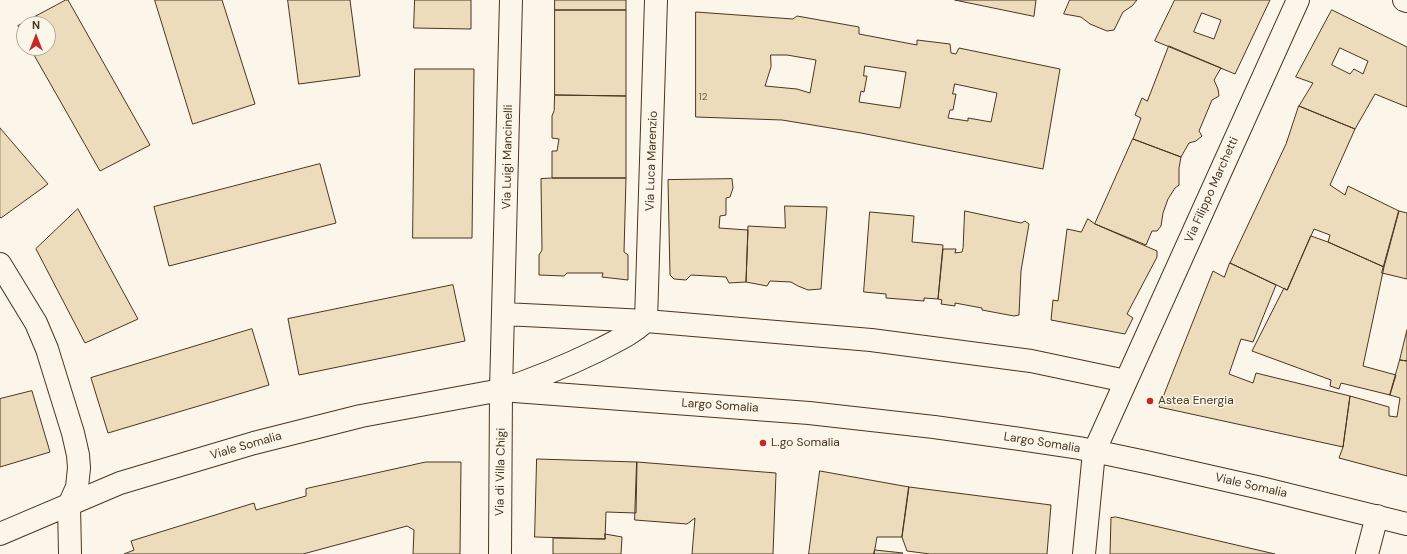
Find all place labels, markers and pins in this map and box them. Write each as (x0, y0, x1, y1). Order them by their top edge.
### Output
place label: Astea Energia (1158, 394, 1234, 408)
marker: Astea Energia (1145, 396, 1155, 406)
place label: L.go Somalia (771, 436, 840, 450)
marker: L.go Somalia (758, 438, 768, 448)

